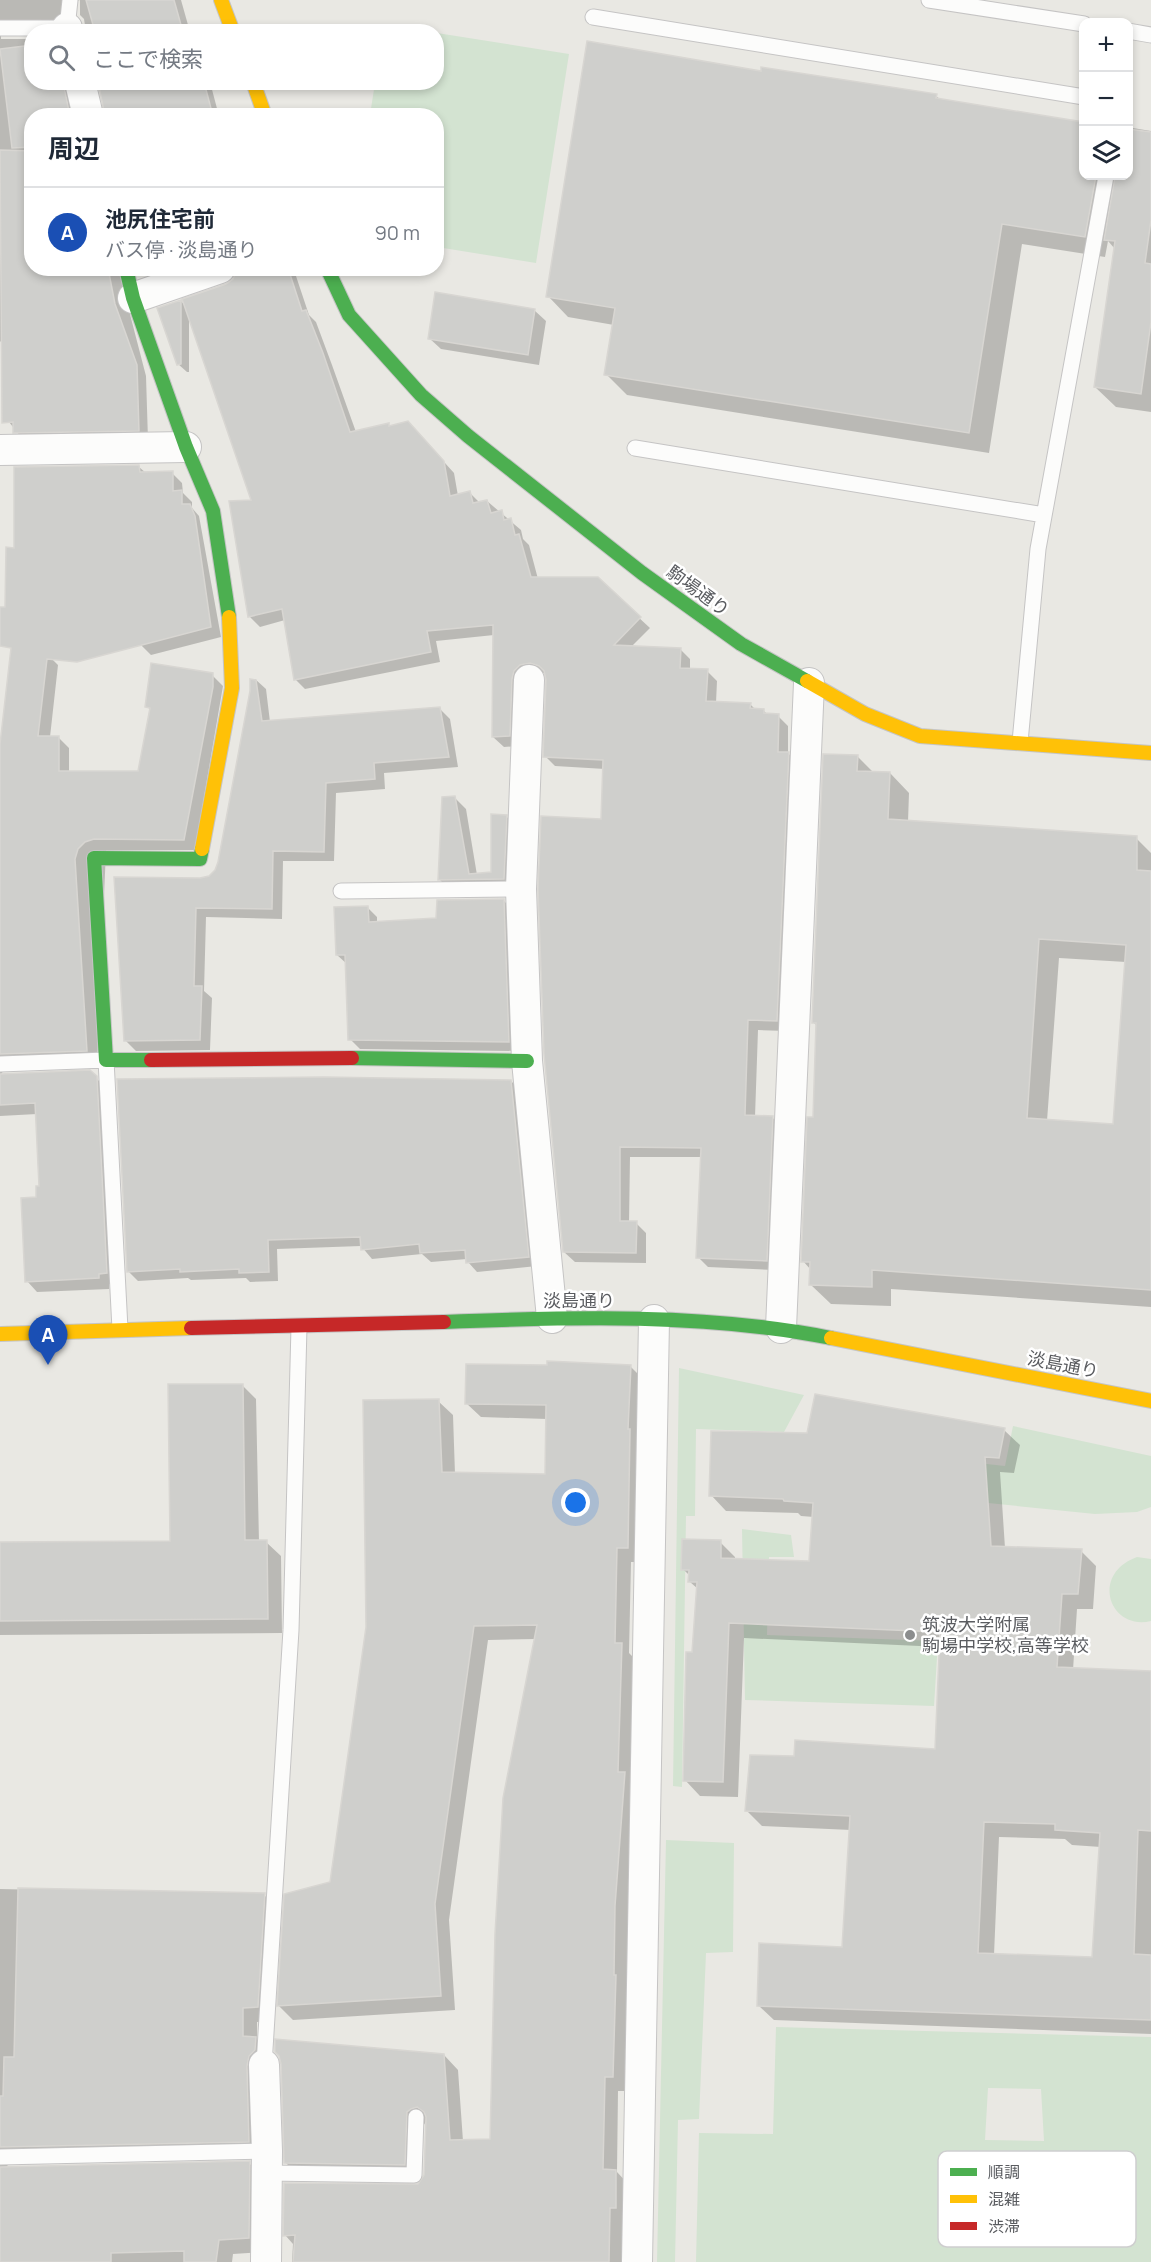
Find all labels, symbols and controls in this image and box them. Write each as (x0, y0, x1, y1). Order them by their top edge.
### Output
map controls (1079, 18, 1133, 180)
button: + (1079, 18, 1133, 72)
search box (24, 24, 444, 90)
icon: search (45, 41, 78, 74)
text: ここで検索 (93, 44, 203, 74)
button: − (1079, 72, 1133, 126)
button: layers (1079, 126, 1133, 180)
text: 周辺 (48, 130, 100, 166)
text: 池尻住宅前 (105, 204, 215, 234)
text: A (61, 219, 74, 246)
text: 90 m (374, 219, 420, 246)
text: バス停 · 淡島通り (105, 236, 258, 263)
street label: 駒場通り (662, 559, 735, 621)
street label: 淡島通り (543, 1288, 615, 1312)
pin: A (28, 1316, 68, 1365)
street label: 淡島通り (1026, 1345, 1101, 1383)
your location (561, 1488, 590, 1517)
place label: 筑波大学附属 駒場中学校,高等学校 (922, 1612, 1089, 1657)
marker: 筑波大学附属 駒場中学校,高等学校 (903, 1628, 917, 1642)
legend (938, 2151, 1136, 2247)
text: 順調 (988, 2161, 1020, 2183)
text: 混雑 (988, 2188, 1020, 2210)
text: 渋滞 (988, 2215, 1020, 2237)

